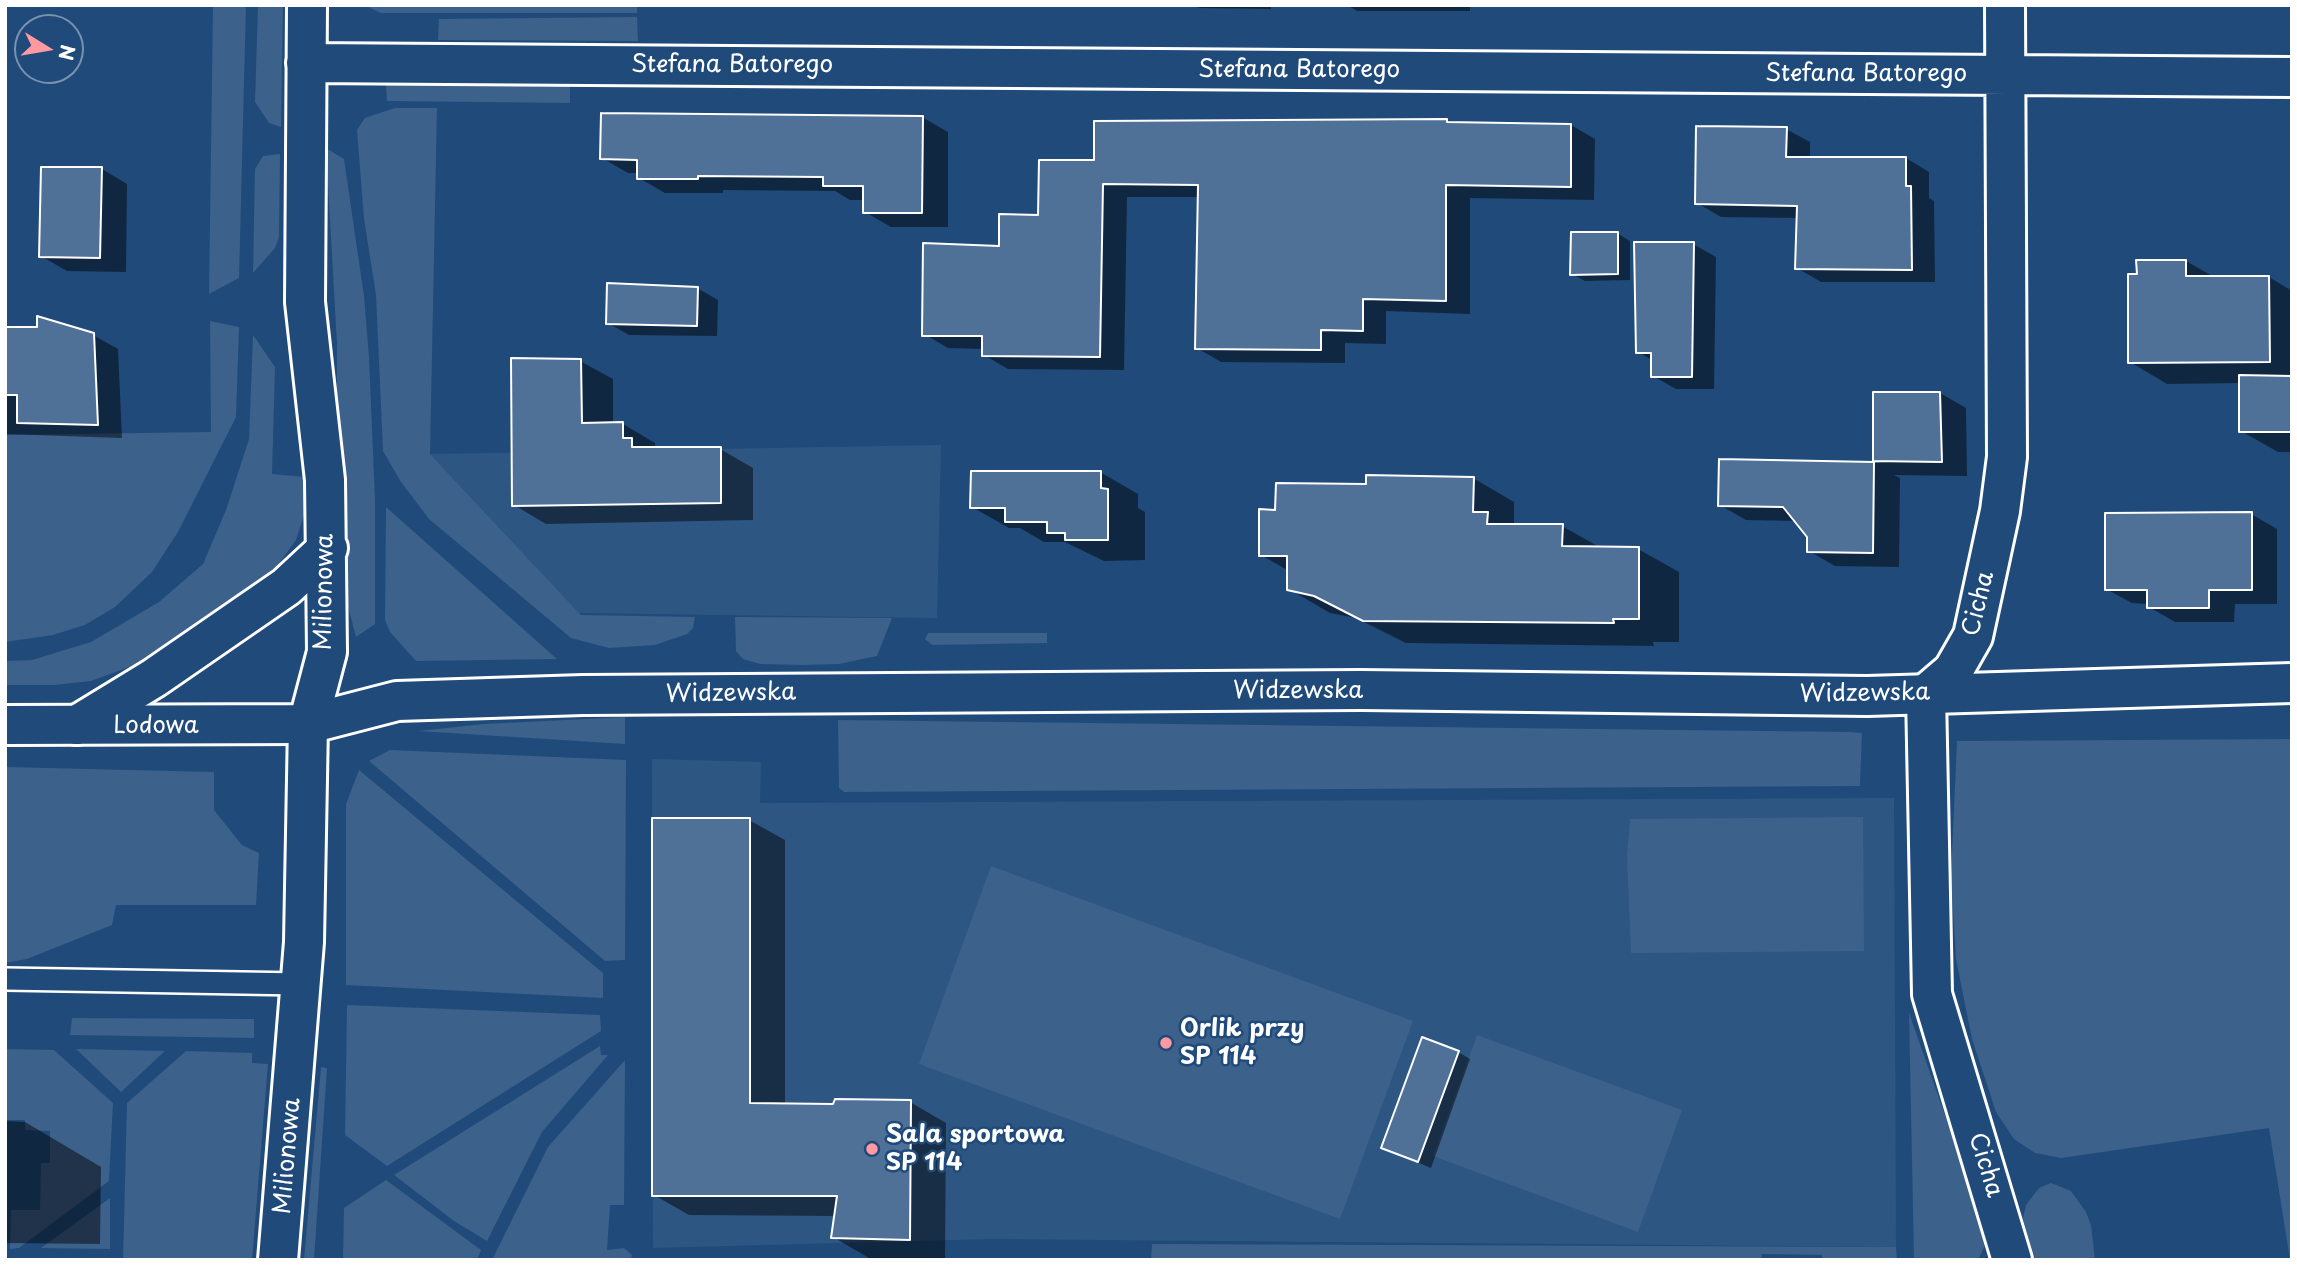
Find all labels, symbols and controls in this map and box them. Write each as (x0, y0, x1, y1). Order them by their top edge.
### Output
north arrow (14, 14, 84, 84)
text: N (52, 43, 83, 63)
street label: Stefana Batorego (631, 51, 833, 79)
street label: Stefana Batorego (1198, 56, 1400, 84)
street label: Stefana Batorego (1765, 60, 1967, 88)
street label: Milionowa (310, 533, 340, 651)
street label: Cicha (1957, 569, 2001, 639)
street label: Widzewska (1233, 677, 1363, 705)
street label: Widzewska (666, 678, 796, 710)
street label: Widzewska (1800, 678, 1930, 710)
street label: Lodowa (113, 712, 199, 740)
place label: Orlik przy SP 114 (1180, 1015, 1304, 1071)
marker: Orlik przy SP 114 (1158, 1035, 1174, 1051)
street label: Milionowa (269, 1097, 307, 1215)
place label: Sala sportowa SP 114 (886, 1121, 1065, 1177)
street label: Cicha (1962, 1129, 2008, 1201)
marker: Sala sportowa SP 114 (864, 1141, 880, 1157)

